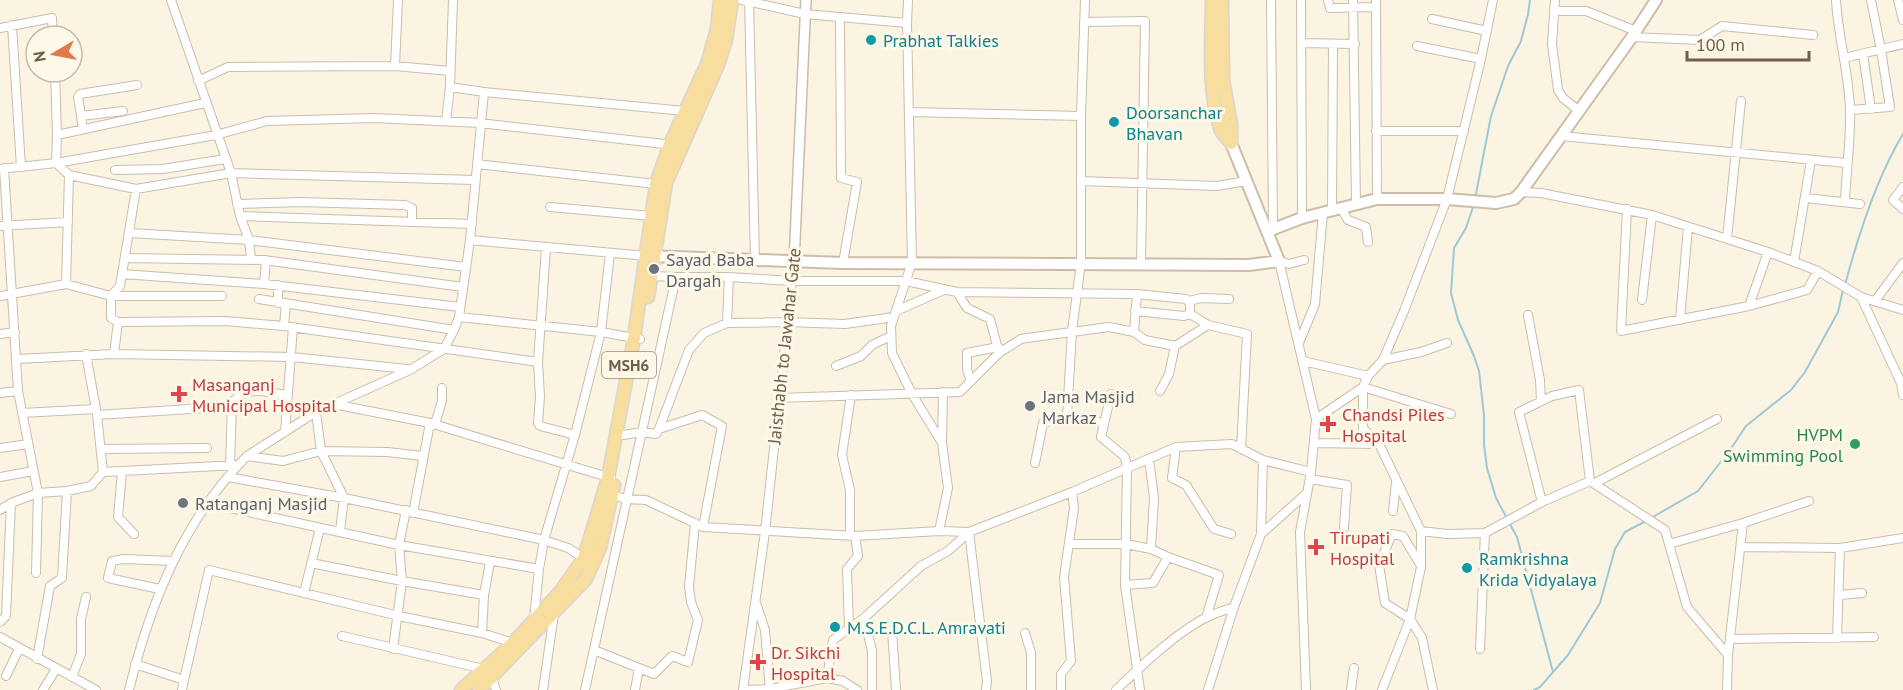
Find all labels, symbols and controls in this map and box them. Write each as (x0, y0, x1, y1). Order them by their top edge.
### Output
north arrow (24, 24, 84, 84)
scale bar (1687, 24, 1808, 62)
place label: Prabhat Talkies (883, 29, 999, 52)
marker: Prabhat Talkies (864, 33, 878, 47)
text: 100 m (1696, 33, 1745, 56)
text: N (28, 50, 50, 64)
place label: Doorsanchar Bhavan (1126, 101, 1223, 145)
marker: Doorsanchar Bhavan (1107, 115, 1121, 129)
street label: Jaisthabh to Jawahar Gate (762, 247, 806, 446)
place label: Sayad Baba Dargah (666, 248, 754, 292)
marker: Sayad Baba Dargah (647, 262, 661, 276)
road number: MSH6 (602, 352, 656, 378)
place label: Masanganj Municipal Hospital (192, 373, 337, 417)
marker: Masanganj Municipal Hospital (170, 385, 188, 403)
place label: Jama Masjid Markaz (1041, 385, 1135, 429)
marker: Jama Masjid Markaz (1023, 399, 1037, 413)
place label: Chandsi Piles Hospital (1342, 403, 1445, 447)
marker: Chandsi Piles Hospital (1319, 415, 1337, 433)
place label: HVPM Swimming Pool (1723, 423, 1844, 467)
marker: HVPM Swimming Pool (1848, 437, 1862, 451)
place label: Ratanganj Masjid (195, 492, 327, 515)
marker: Ratanganj Masjid (176, 496, 190, 510)
place label: Tirupati Hospital (1330, 526, 1395, 570)
marker: Tirupati Hospital (1307, 538, 1325, 556)
place label: Ramkrishna Krida Vidyalaya (1479, 547, 1597, 591)
marker: Ramkrishna Krida Vidyalaya (1460, 561, 1474, 575)
place label: M.S.E.D.C.L. Amravati (847, 616, 1006, 639)
marker: M.S.E.D.C.L. Amravati (828, 620, 842, 634)
place label: Dr. Sikchi Hospital (771, 641, 841, 685)
marker: Dr. Sikchi Hospital (749, 653, 767, 671)

